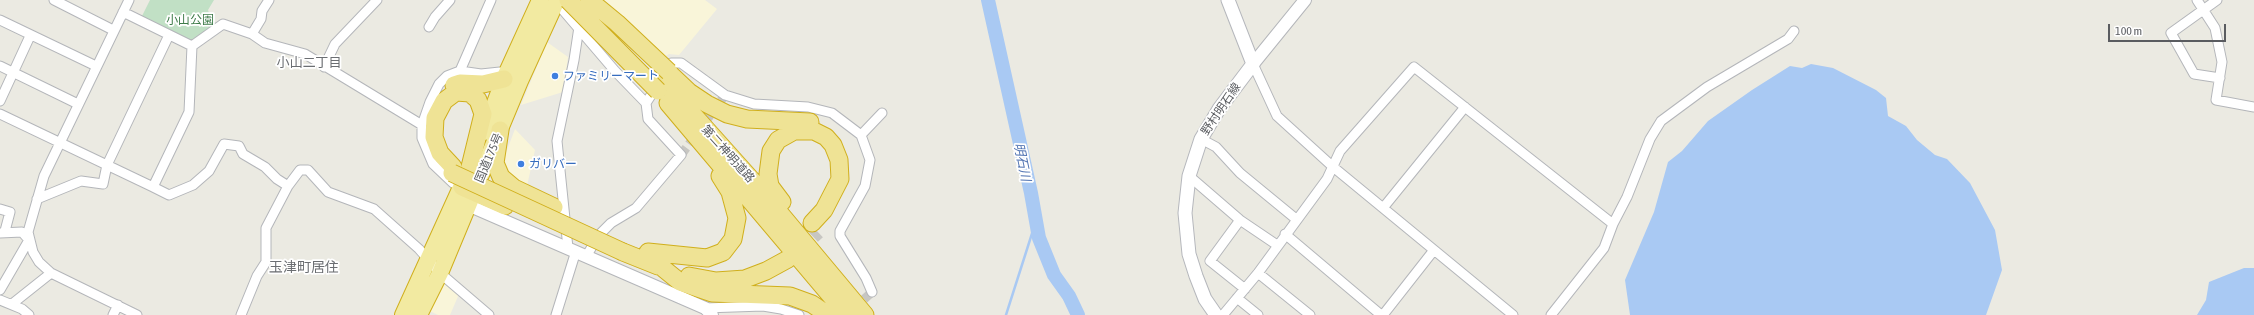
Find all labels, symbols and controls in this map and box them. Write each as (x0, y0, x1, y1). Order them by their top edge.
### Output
park label: 小山公園 (166, 13, 214, 27)
scale bar (2110, 16, 2228, 42)
text: 100 m (2115, 24, 2142, 38)
district label: 小山二丁目 (277, 55, 341, 71)
place label: ファミリーマート (563, 69, 659, 83)
marker: ファミリーマート (550, 71, 560, 81)
street label: 野村明石線 (1198, 80, 1244, 138)
street label: 第二神明道路 (699, 122, 757, 186)
street label: 国道175号 (472, 131, 506, 185)
water label: 明石川 (1010, 141, 1034, 183)
place label: ガリバー (529, 157, 577, 171)
marker: ガリバー (516, 159, 526, 169)
district label: 玉津町居住 (269, 260, 339, 276)

